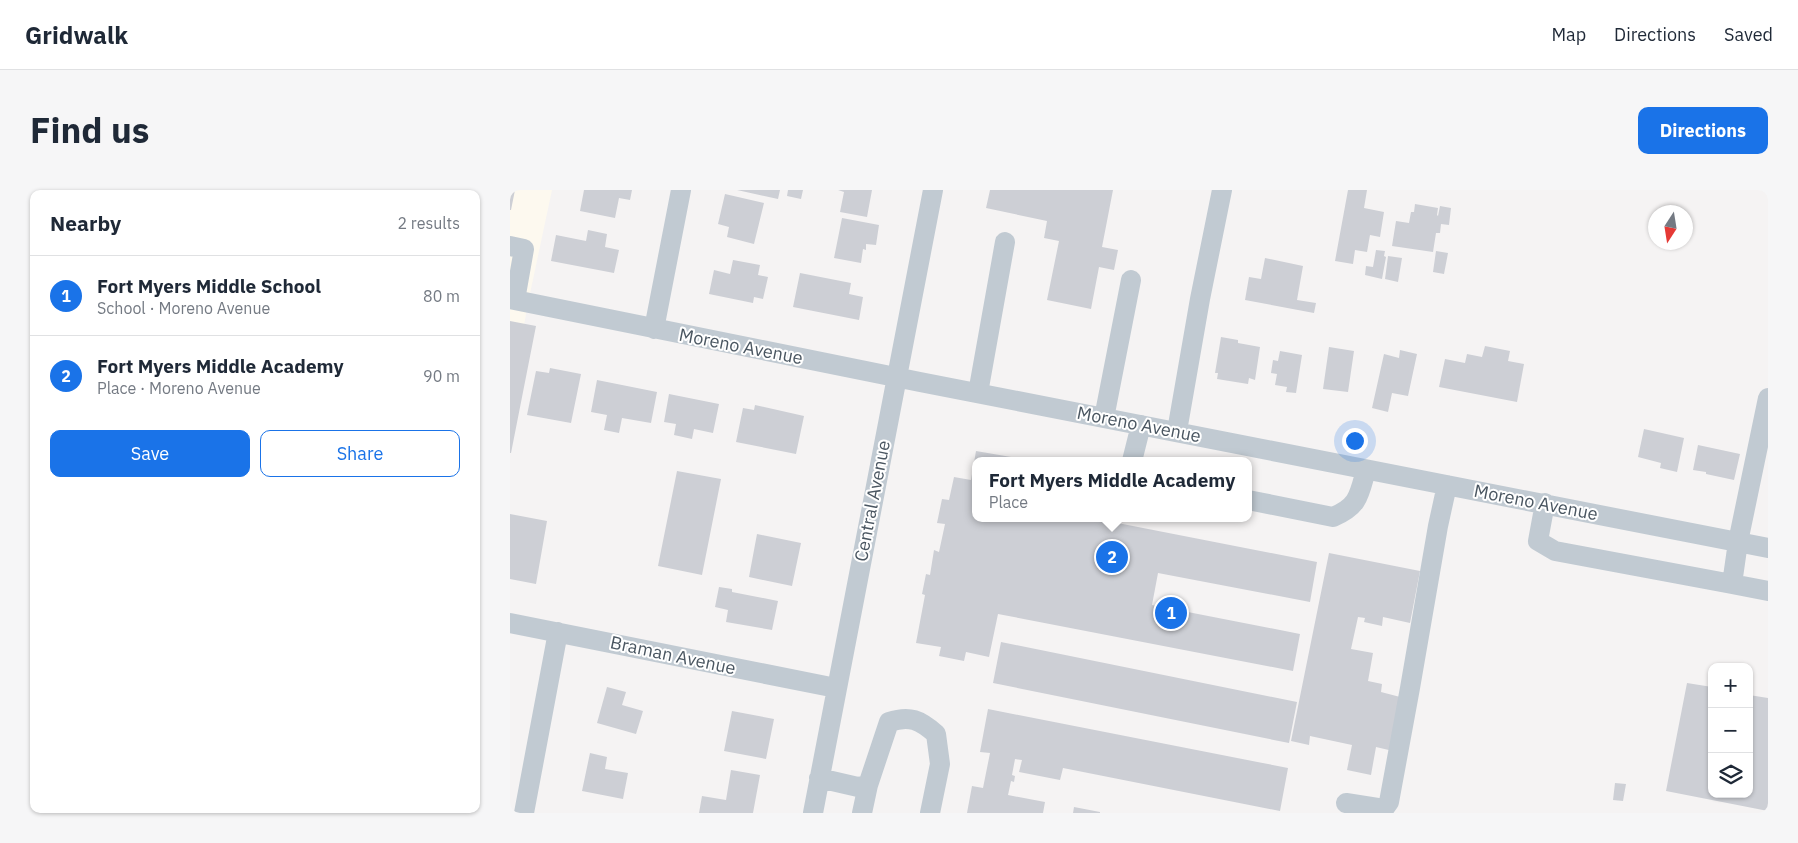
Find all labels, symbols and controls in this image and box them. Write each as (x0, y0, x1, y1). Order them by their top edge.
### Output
text: Gridwalk (25, 19, 128, 51)
text: Map (1551, 23, 1586, 46)
text: Directions (1614, 23, 1696, 46)
text: Saved (1724, 23, 1773, 46)
text: Find us (30, 107, 149, 153)
button: Directions (1638, 107, 1768, 154)
north arrow (1648, 205, 1693, 250)
text: Nearby (50, 209, 121, 237)
text: 2 results (397, 213, 460, 233)
text: Fort Myers Middle School (97, 274, 321, 298)
text: 1 (61, 286, 71, 306)
text: 80 m (423, 286, 460, 306)
text: School · Moreno Avenue (97, 298, 270, 318)
street label: Moreno Avenue (677, 323, 805, 369)
text: Fort Myers Middle Academy (97, 354, 344, 378)
text: 2 (61, 366, 71, 386)
text: 90 m (423, 366, 460, 386)
text: Place · Moreno Avenue (97, 378, 261, 398)
street label: Moreno Avenue (1075, 401, 1203, 447)
your location (1342, 428, 1368, 454)
button: Save (50, 430, 250, 477)
button: Share (260, 430, 460, 477)
street label: Central Avenue (849, 438, 895, 564)
popup (972, 457, 1252, 522)
text: Fort Myers Middle Academy (989, 468, 1235, 492)
street label: Moreno Avenue (1472, 479, 1600, 525)
text: Place (989, 492, 1028, 512)
pin: 2 (1096, 538, 1128, 576)
pin: 1 (1155, 594, 1187, 632)
street label: Braman Avenue (608, 630, 738, 680)
map controls (1708, 663, 1753, 798)
button: + (1708, 663, 1753, 708)
button: − (1708, 708, 1753, 753)
button: layers (1708, 753, 1753, 798)

